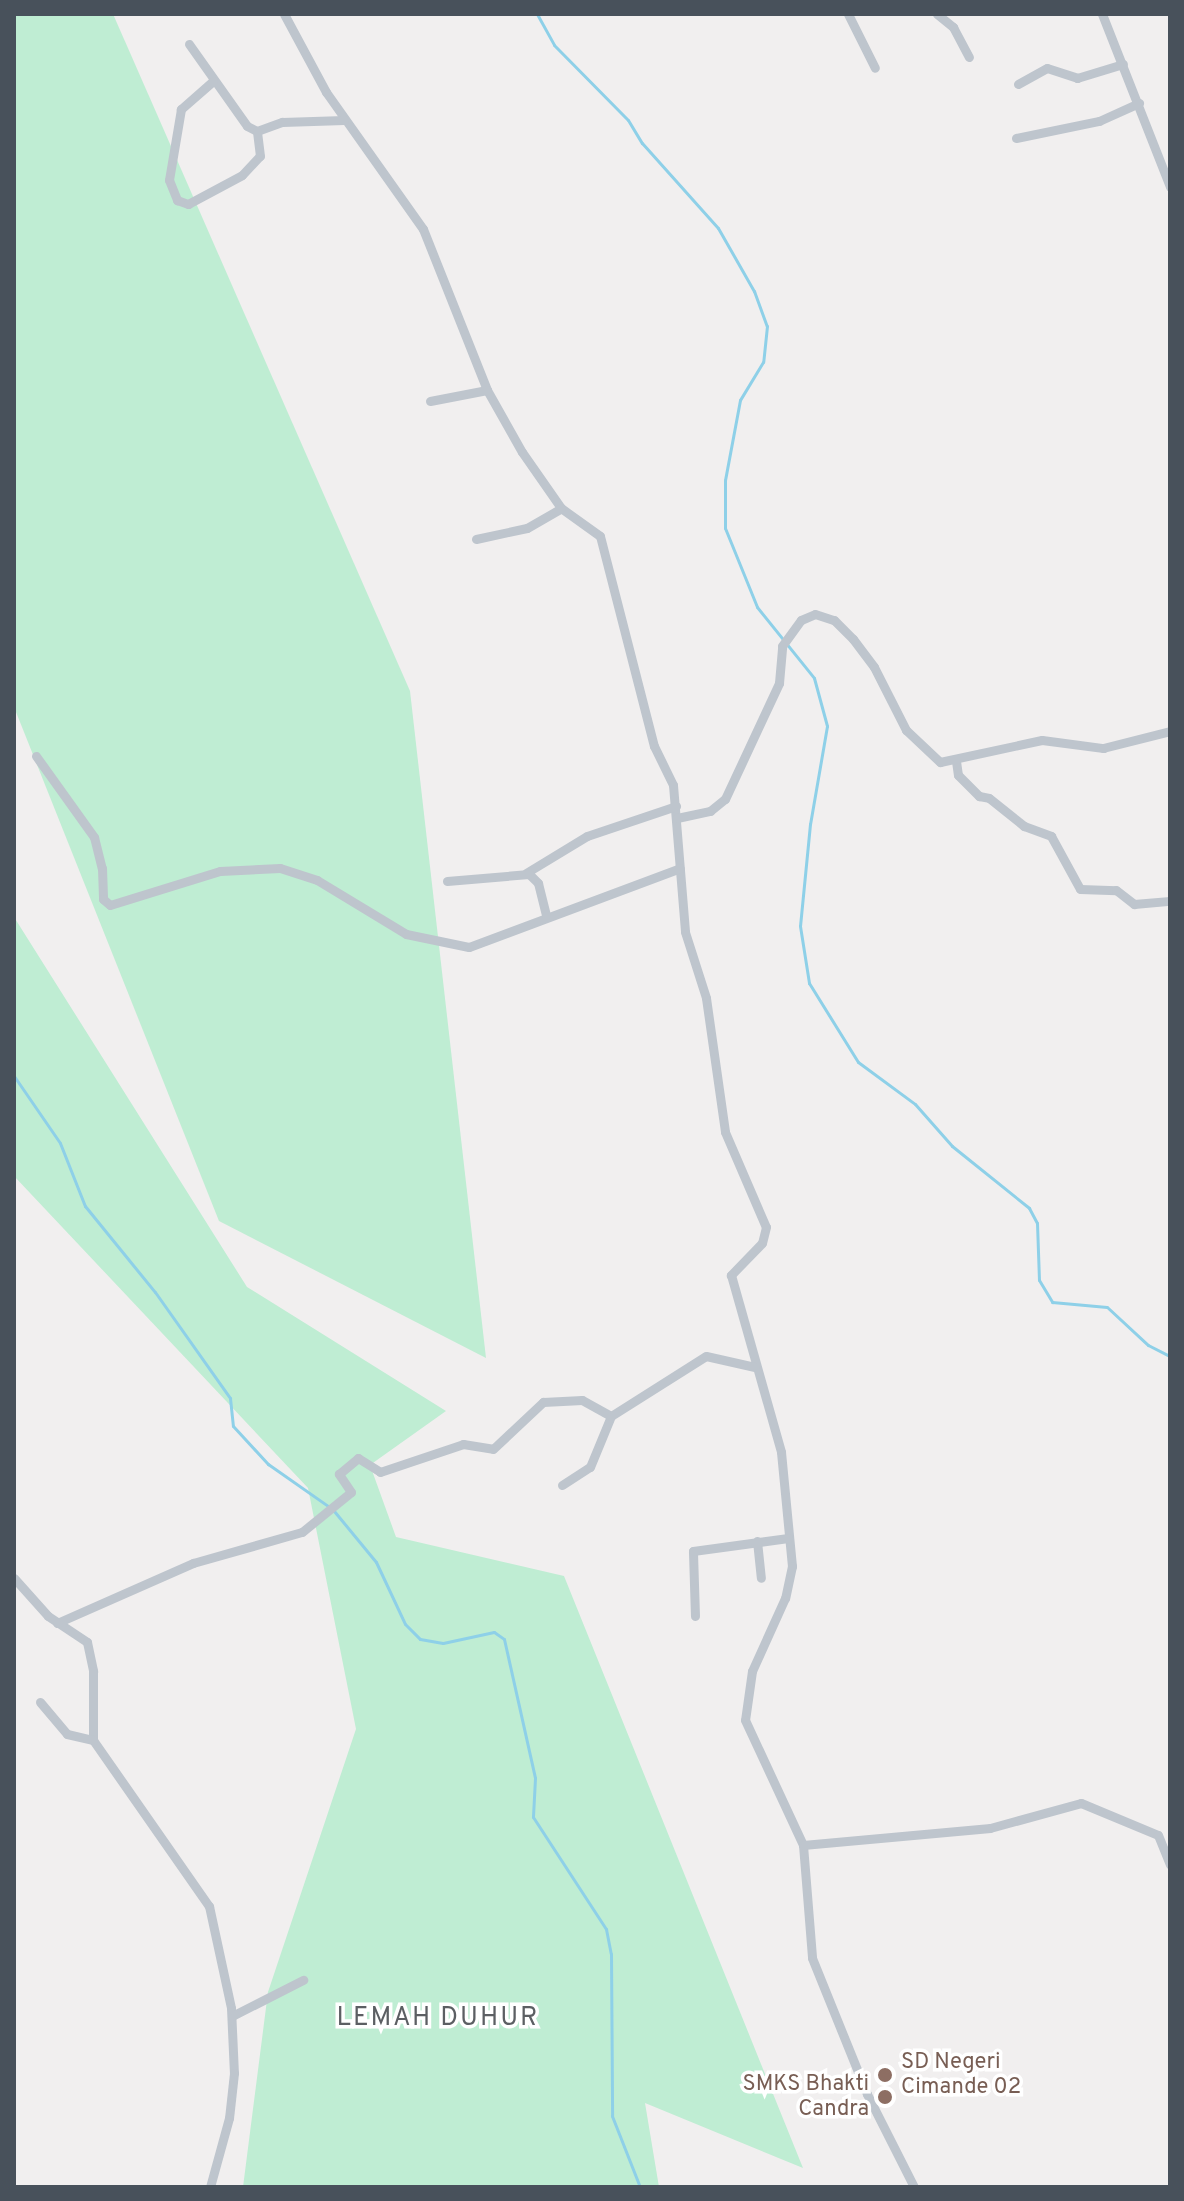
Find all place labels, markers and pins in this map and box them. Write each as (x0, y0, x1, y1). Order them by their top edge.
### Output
place label: SD Negeri Cimande 02 (901, 2049, 1021, 2100)
marker: SD Negeri Cimande 02 (876, 2066, 894, 2084)
place label: SMKS Bhakti Candra (743, 2071, 869, 2122)
marker: SMKS Bhakti Candra (876, 2088, 894, 2106)

